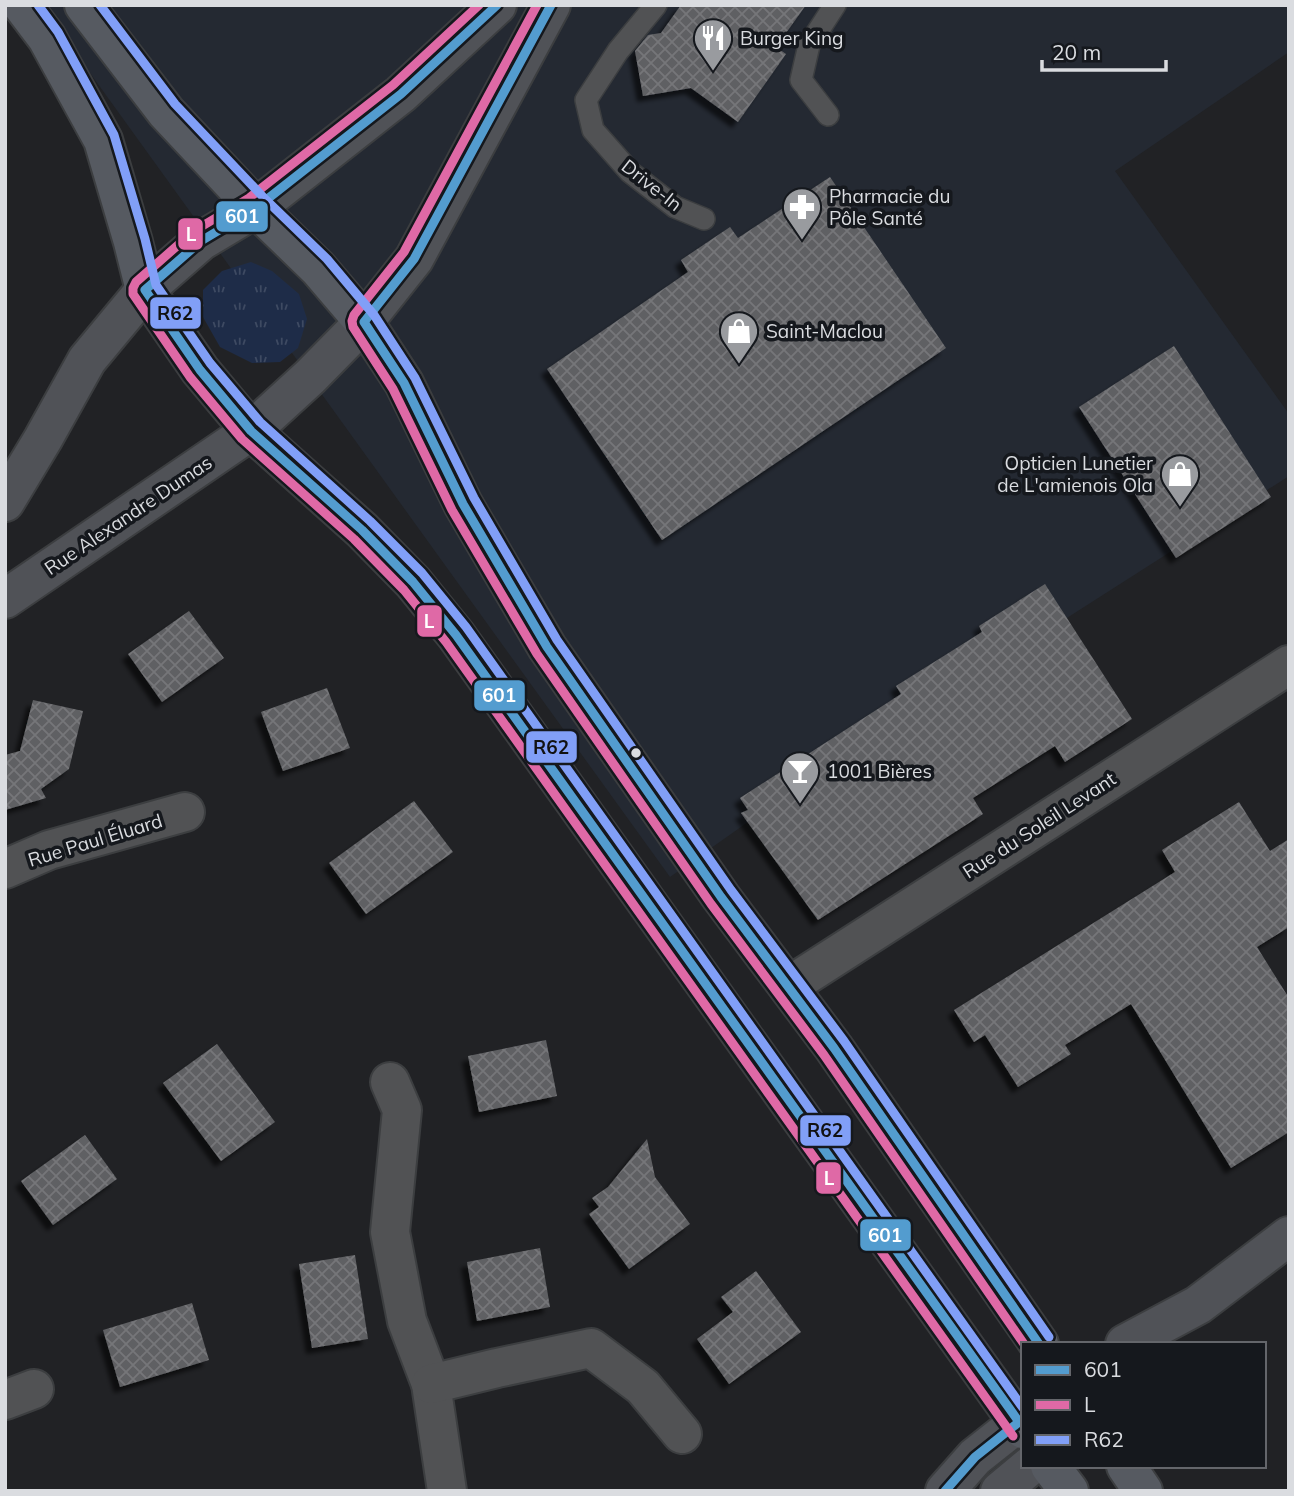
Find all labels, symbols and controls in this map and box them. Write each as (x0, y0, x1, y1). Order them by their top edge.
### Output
restaurant icon: Burger King (692, 17, 734, 72)
place label: Burger King (740, 26, 843, 50)
scale bar (1042, 28, 1166, 72)
text: 20 m (1052, 39, 1101, 65)
street label: Drive-In (617, 154, 687, 216)
place label: Pharmacie du Pôle Santé (829, 184, 950, 230)
pharmacy icon: Pharmacie du Pôle Santé (781, 186, 823, 241)
line badge: 601 (215, 200, 269, 233)
text: 601 (225, 204, 259, 228)
line badge: L (177, 217, 204, 251)
text: L (186, 222, 197, 246)
line badge: R62 (149, 296, 202, 330)
text: R62 (157, 301, 193, 325)
shop icon: Saint-Maclou (718, 310, 760, 365)
place label: Saint-Maclou (766, 319, 883, 343)
street label: Rue Alexandre Dumas (40, 450, 216, 580)
place label: Opticien Lunetier de L'amienois Ola (997, 451, 1153, 497)
shop icon: Opticien Lunetier de L'amienois Ola (1159, 453, 1201, 508)
line badge: L (416, 604, 443, 638)
text: L (424, 609, 435, 633)
line badge: 601 (473, 679, 526, 712)
text: 601 (482, 683, 516, 707)
line badge: R62 (525, 730, 578, 764)
text: R62 (533, 735, 569, 759)
unlabelled marker (629, 746, 643, 760)
bar icon: 1001 Bières (779, 750, 821, 805)
place label: 1001 Bières (827, 759, 932, 783)
street label: Rue du Soleil Levant (958, 766, 1120, 883)
street label: Rue Paul Éluard (25, 808, 165, 872)
line badge: R62 (799, 1114, 852, 1147)
text: R62 (807, 1118, 843, 1142)
line badge: L (815, 1161, 842, 1195)
text: L (824, 1166, 835, 1190)
line badge: 601 (859, 1218, 912, 1252)
text: 601 (868, 1223, 902, 1247)
legend (1021, 1342, 1266, 1468)
text: 601 (1084, 1356, 1122, 1382)
text: L (1084, 1391, 1096, 1417)
text: R62 (1084, 1426, 1124, 1452)

